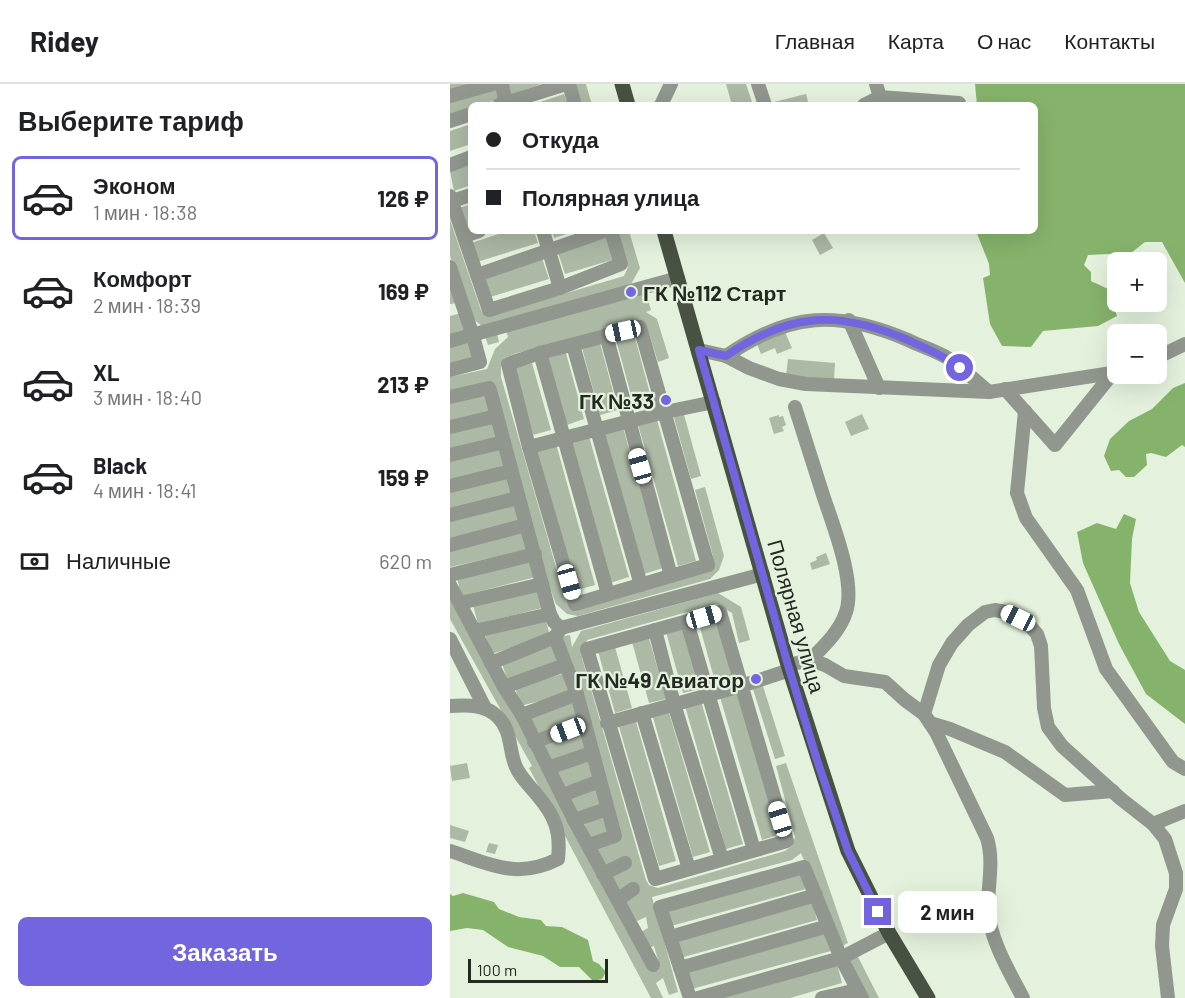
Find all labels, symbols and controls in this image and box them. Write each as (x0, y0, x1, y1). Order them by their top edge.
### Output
text: Ridey (30, 24, 99, 58)
text: Главная (775, 28, 855, 53)
text: Карта (888, 28, 944, 53)
text: О нас (977, 28, 1031, 53)
text: Контакты (1064, 28, 1155, 53)
text: Выберите тариф (18, 104, 244, 136)
text: Откуда (522, 126, 599, 152)
icon: car (21, 171, 75, 225)
text: Эконом (93, 172, 176, 198)
text: Полярная улица (522, 184, 699, 210)
text: 126 ₽ (377, 185, 429, 211)
text: 1 мин · 18:38 (93, 200, 197, 224)
map controls (1107, 252, 1167, 384)
button: + (1107, 252, 1167, 312)
icon: car (21, 264, 75, 318)
text: Комфорт (93, 265, 192, 291)
text: 169 ₽ (378, 278, 429, 304)
place label: ГК №112 Старт (643, 280, 786, 305)
marker: ГК №112 Старт (624, 285, 638, 299)
text: 2 мин · 18:39 (93, 293, 201, 317)
car (604, 318, 642, 344)
button: − (1107, 324, 1167, 384)
route start (946, 354, 973, 381)
icon: car (21, 357, 75, 411)
text: XL (93, 359, 119, 385)
text: 213 ₽ (377, 371, 429, 397)
text: 3 мин · 18:40 (93, 385, 202, 409)
place label: ГК №33 (579, 388, 654, 413)
marker: ГК №33 (659, 393, 673, 407)
car (626, 446, 654, 486)
icon: car (21, 450, 75, 504)
text: Black (93, 452, 147, 478)
text: 159 ₽ (378, 464, 429, 490)
text: 4 мин · 18:41 (93, 478, 197, 502)
street label: Полярная улица (763, 537, 831, 696)
icon: cash (18, 545, 51, 578)
text: Наличные (66, 547, 171, 573)
text: 620 m (379, 549, 432, 573)
car (555, 562, 583, 602)
car (998, 602, 1038, 634)
car (684, 603, 724, 631)
place label: ГК №49 Авиатор (575, 667, 744, 692)
marker: ГК №49 Авиатор (749, 672, 763, 686)
car (548, 715, 588, 745)
car (766, 799, 794, 839)
callout: 2 мин (899, 891, 998, 933)
route end (864, 898, 891, 925)
text: 2 мин (920, 900, 975, 924)
button: Заказать (18, 917, 432, 986)
scale bar (468, 956, 608, 984)
text: 100 m (477, 960, 517, 979)

